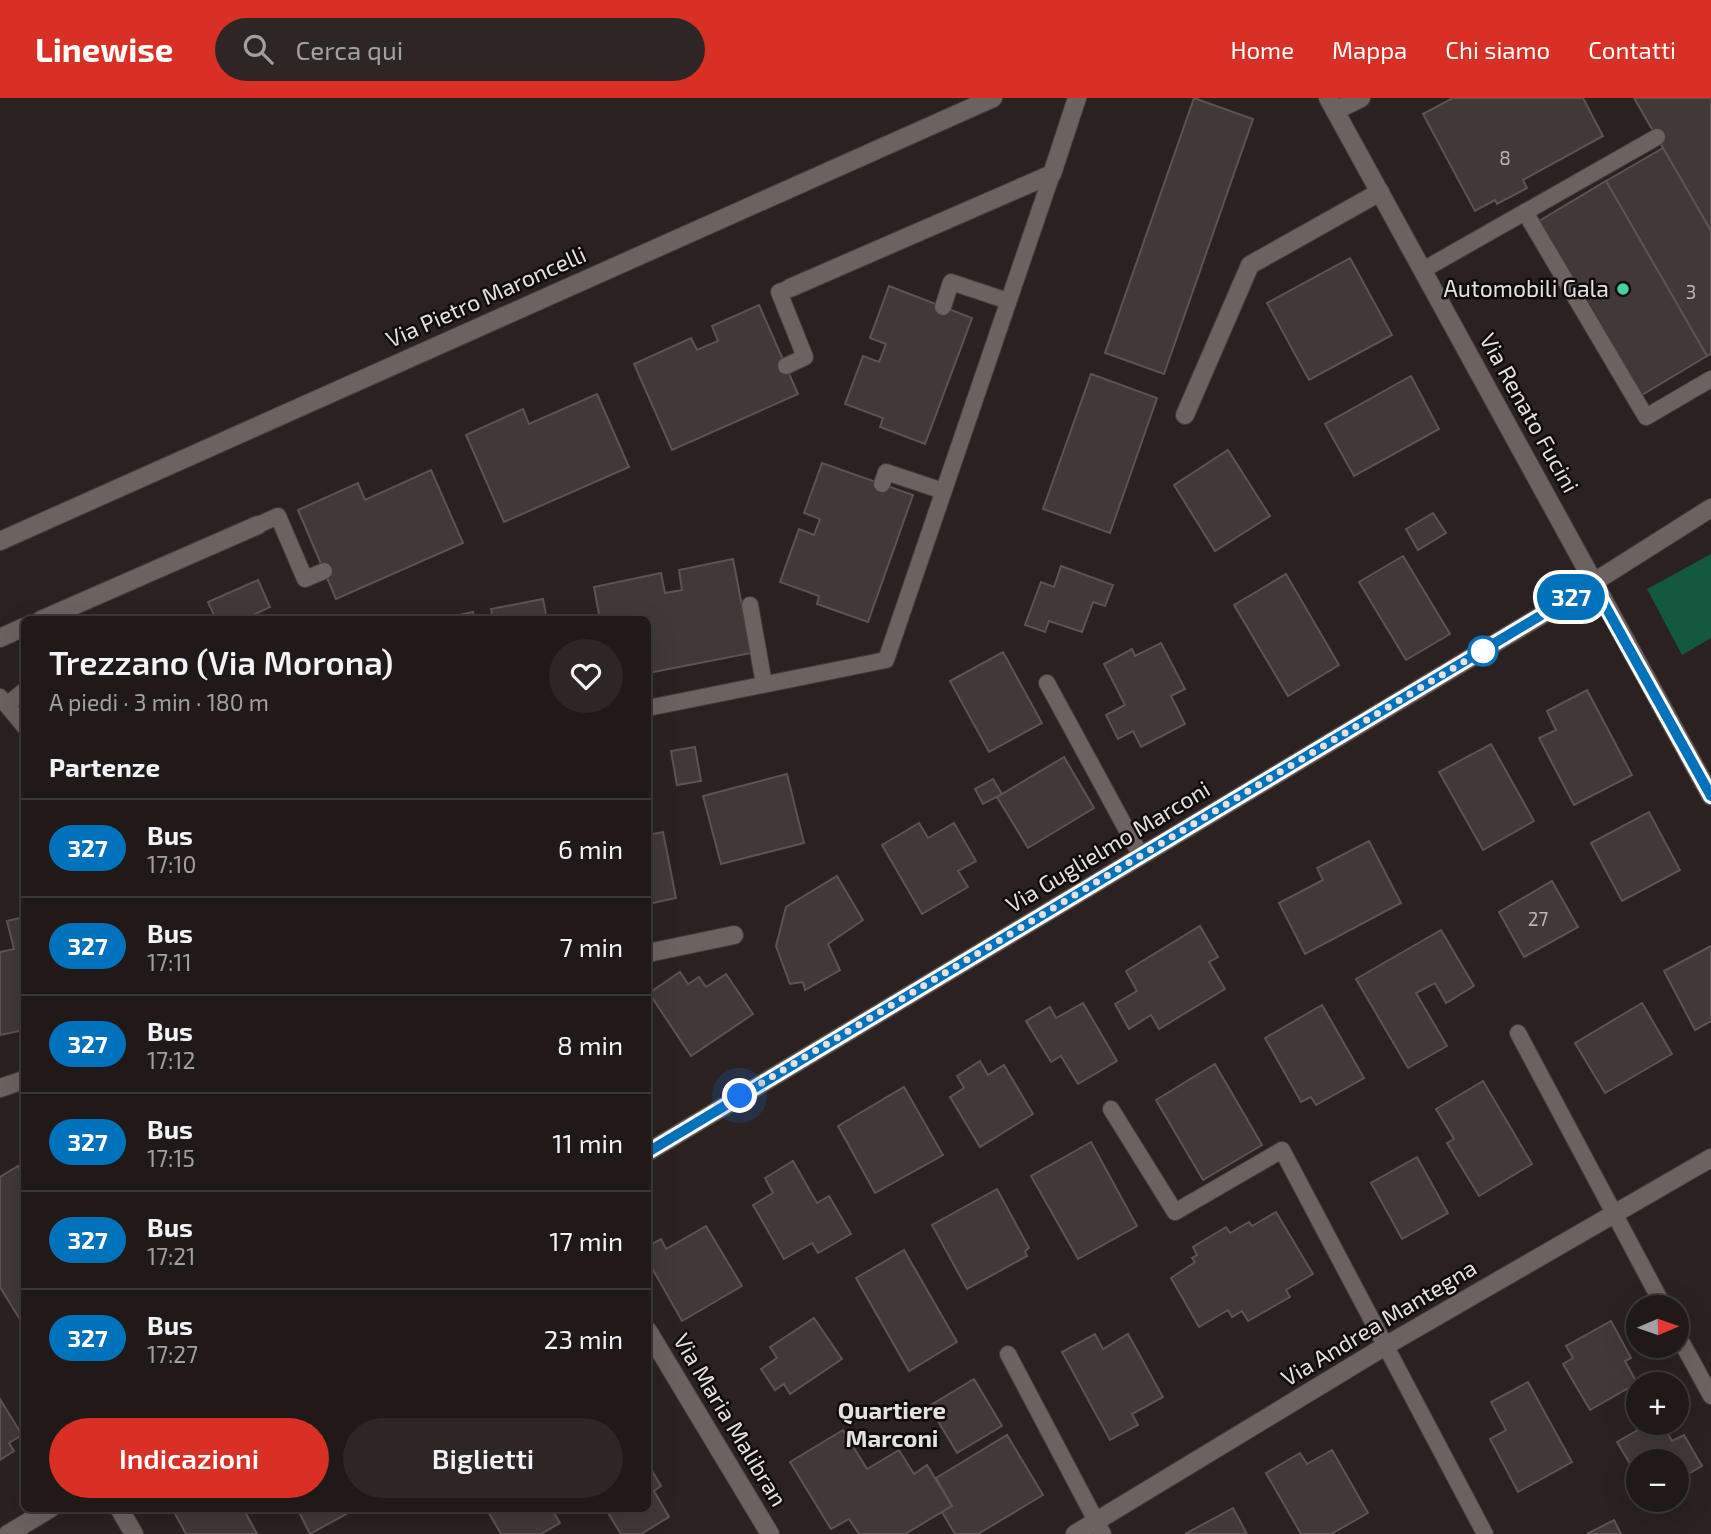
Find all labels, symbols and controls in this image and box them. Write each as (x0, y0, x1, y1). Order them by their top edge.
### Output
search box (215, 18, 705, 81)
text: Linewise (35, 29, 173, 69)
icon: search (239, 30, 277, 68)
text: Cerca qui (295, 34, 403, 65)
text: Home (1230, 35, 1294, 64)
text: Mappa (1332, 35, 1407, 64)
text: Chi siamo (1445, 35, 1550, 64)
text: Contatti (1588, 35, 1676, 64)
house number: 8 (1499, 146, 1511, 169)
street label: Via Pietro Maroncelli (381, 239, 590, 353)
place label: Automobili Gala (1444, 274, 1609, 302)
house number: 3 (1686, 280, 1696, 303)
marker: Automobili Gala (1615, 281, 1631, 297)
street label: Via Renato Fucini (1474, 328, 1585, 497)
line badge: 327 (1531, 574, 1611, 620)
text: 327 (1551, 582, 1591, 611)
unlabelled marker (1468, 636, 1498, 666)
button: heart (549, 639, 623, 713)
text: Trezzano (Via Morona) (49, 642, 393, 682)
text: A piedi · 3 min · 180 m (49, 688, 269, 716)
text: Partenze (49, 751, 160, 782)
street label: Via Guglielmo Marconi (1000, 774, 1214, 918)
text: Bus (147, 819, 193, 850)
text: 327 (67, 833, 108, 862)
text: 6 min (558, 833, 623, 864)
text: 17:10 (147, 850, 196, 878)
house number: 27 (1528, 907, 1548, 930)
text: Bus (147, 917, 193, 948)
text: 327 (67, 931, 108, 960)
text: 7 min (560, 931, 623, 962)
text: 17:11 (147, 948, 192, 976)
text: Bus (147, 1015, 193, 1046)
text: 327 (67, 1029, 108, 1058)
text: 8 min (557, 1029, 623, 1060)
text: 17:12 (147, 1046, 195, 1074)
your location (722, 1078, 757, 1113)
text: Bus (147, 1113, 193, 1144)
text: 327 (67, 1127, 108, 1156)
text: 11 min (552, 1127, 623, 1158)
text: 17:15 (147, 1144, 195, 1172)
text: Bus (147, 1211, 193, 1242)
text: 327 (67, 1225, 108, 1254)
text: 17 min (549, 1225, 623, 1256)
text: 17:21 (147, 1242, 195, 1270)
street label: Via Andrea Mantegna (1276, 1253, 1481, 1392)
north arrow (1626, 1295, 1689, 1358)
map controls (1626, 1295, 1689, 1512)
text: Bus (147, 1309, 193, 1340)
text: 327 (67, 1323, 108, 1352)
text: 23 min (544, 1323, 623, 1354)
street label: Via Maria Malibran (668, 1328, 793, 1511)
text: 17:27 (147, 1340, 198, 1368)
button: + (1626, 1372, 1689, 1435)
district label: Quartiere Marconi (838, 1395, 946, 1452)
button: Indicazioni (49, 1418, 329, 1498)
button: Biglietti (343, 1418, 623, 1498)
button: − (1626, 1449, 1689, 1512)

